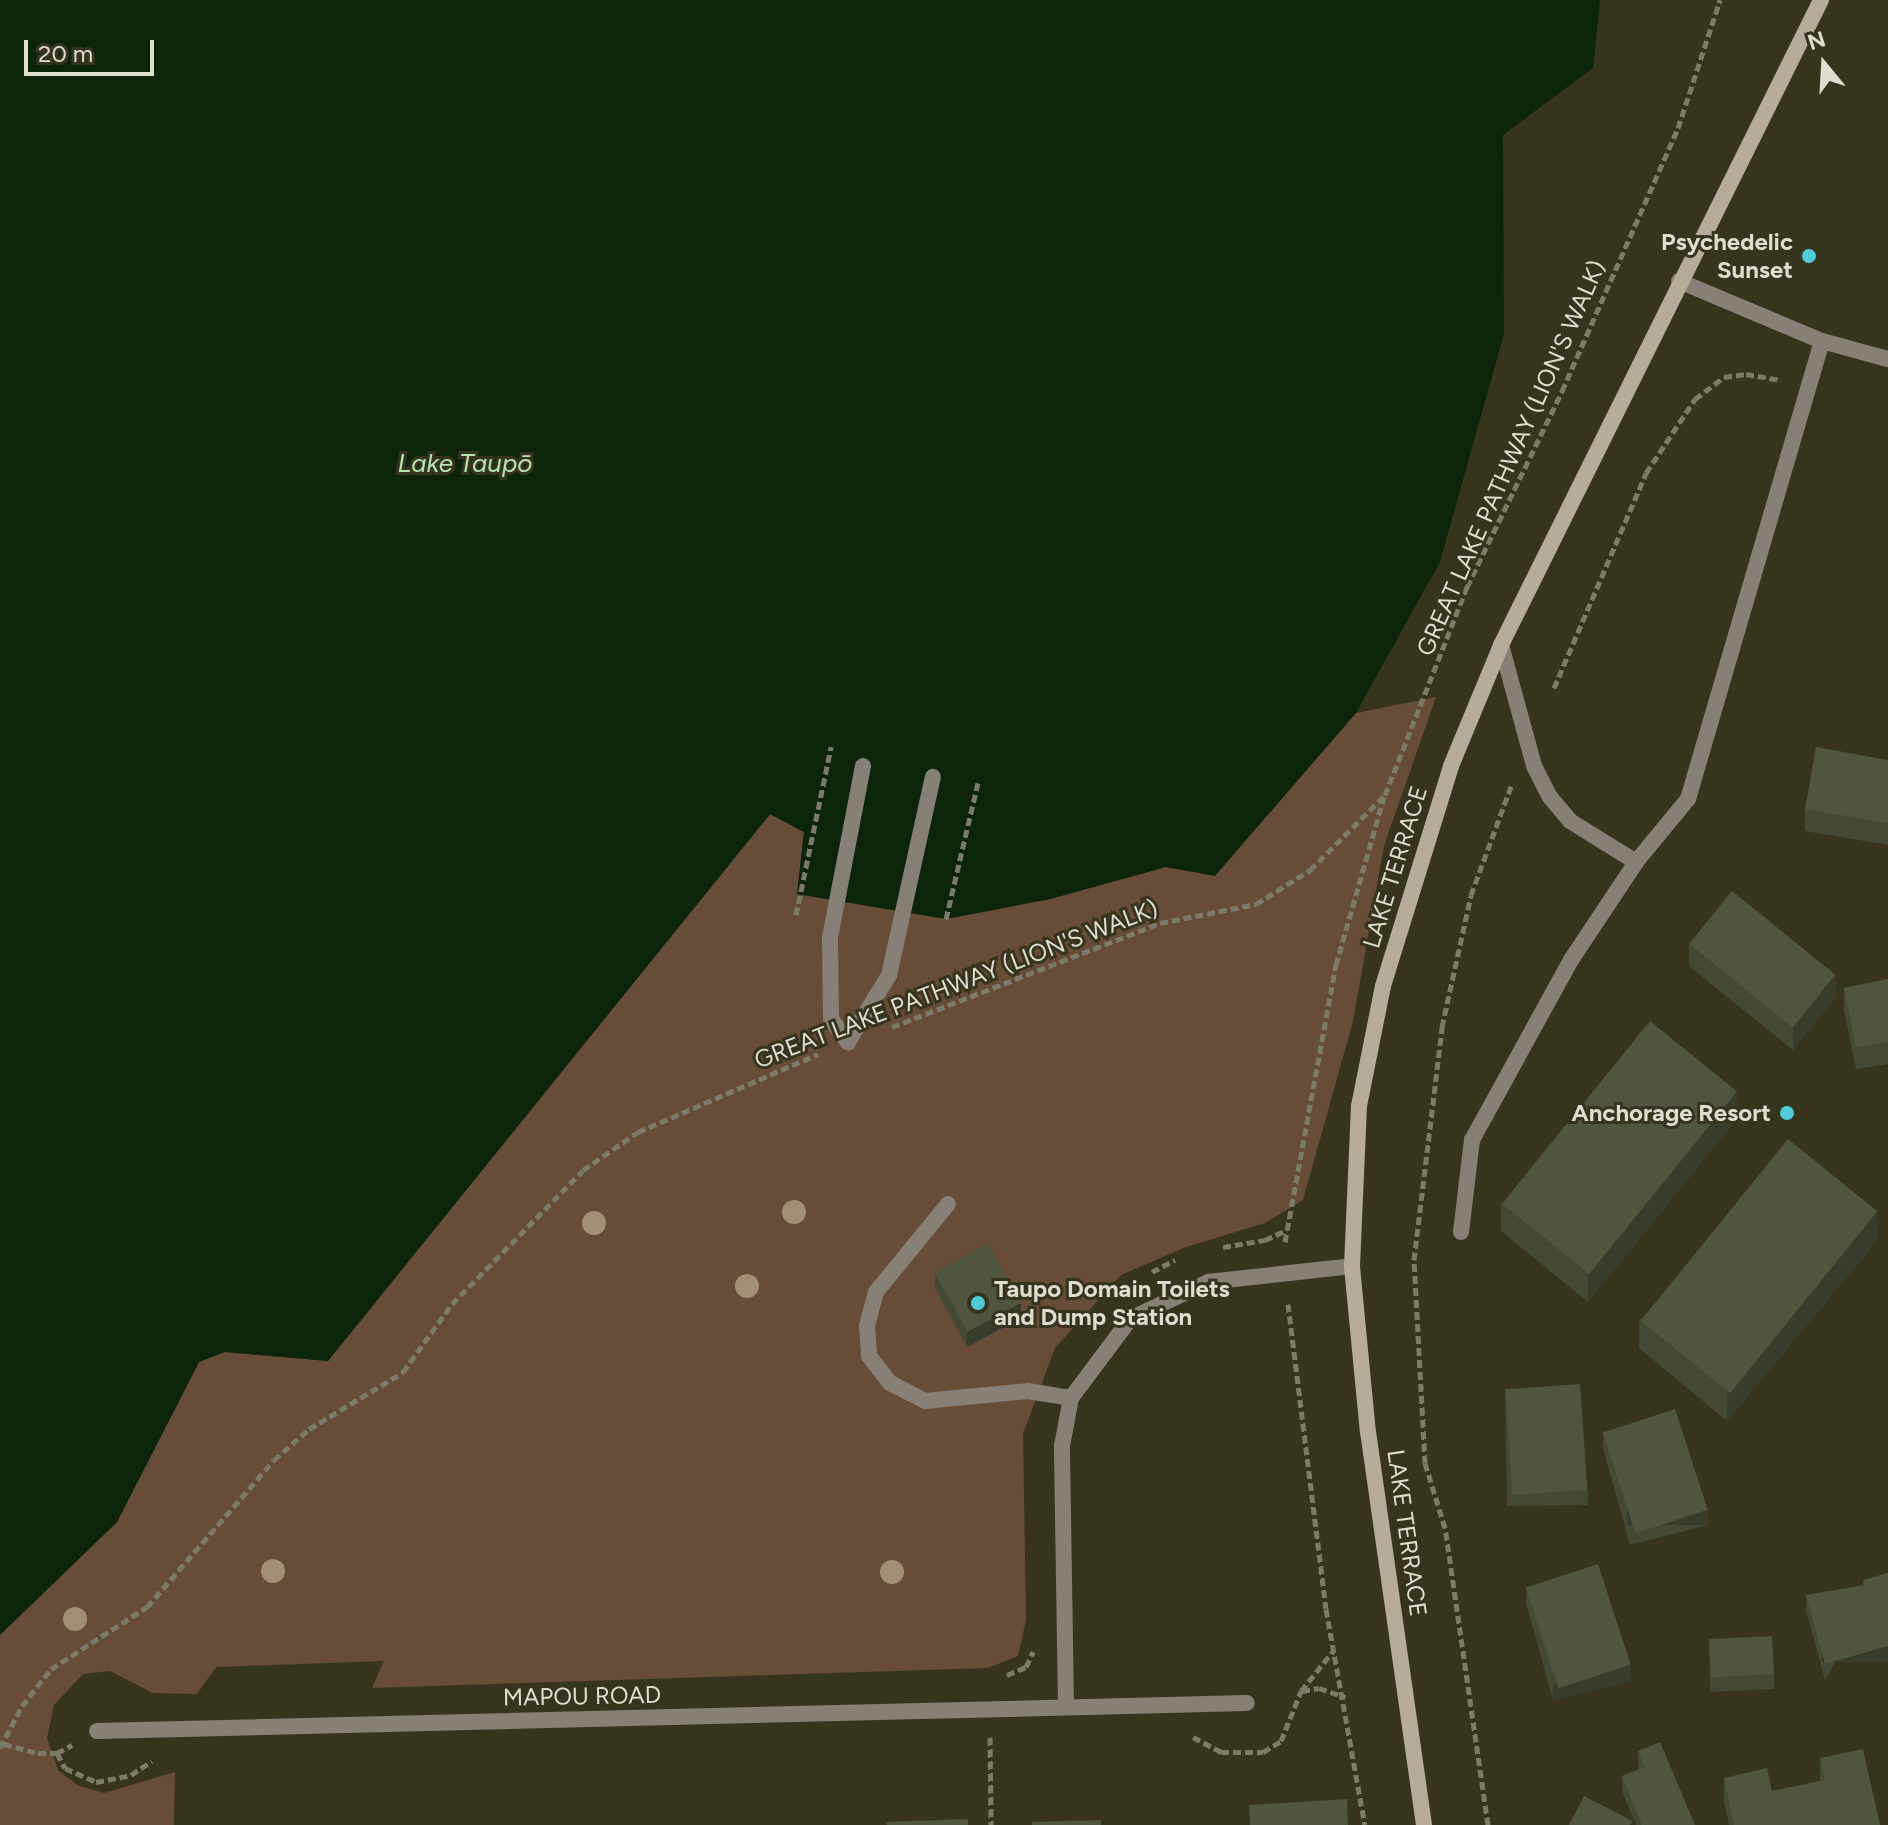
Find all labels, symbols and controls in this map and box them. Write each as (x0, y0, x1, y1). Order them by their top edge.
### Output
scale bar (28, 24, 158, 74)
north arrow (1784, 24, 1864, 104)
text: N (1804, 25, 1829, 56)
text: 20 m (38, 39, 93, 68)
place label: Psychedelic Sunset (1661, 228, 1793, 284)
marker: Psychedelic Sunset (1800, 247, 1818, 265)
street label: GREAT LAKE PATHWAY (LION'S WALK) (1410, 256, 1612, 660)
water label: Lake Taupō (398, 448, 532, 480)
street label: LAKE TERRACE (1357, 782, 1433, 952)
street label: GREAT LAKE PATHWAY (LION'S WALK) (750, 894, 1162, 1074)
place label: Anchorage Resort (1572, 1099, 1771, 1127)
marker: Anchorage Resort (1778, 1104, 1796, 1122)
place label: Taupo Domain Toilets and Dump Station (994, 1275, 1230, 1331)
marker: Taupo Domain Toilets and Dump Station (969, 1294, 987, 1312)
street label: LAKE TERRACE (1381, 1448, 1433, 1618)
street label: MAPOU ROAD (503, 1680, 661, 1712)

